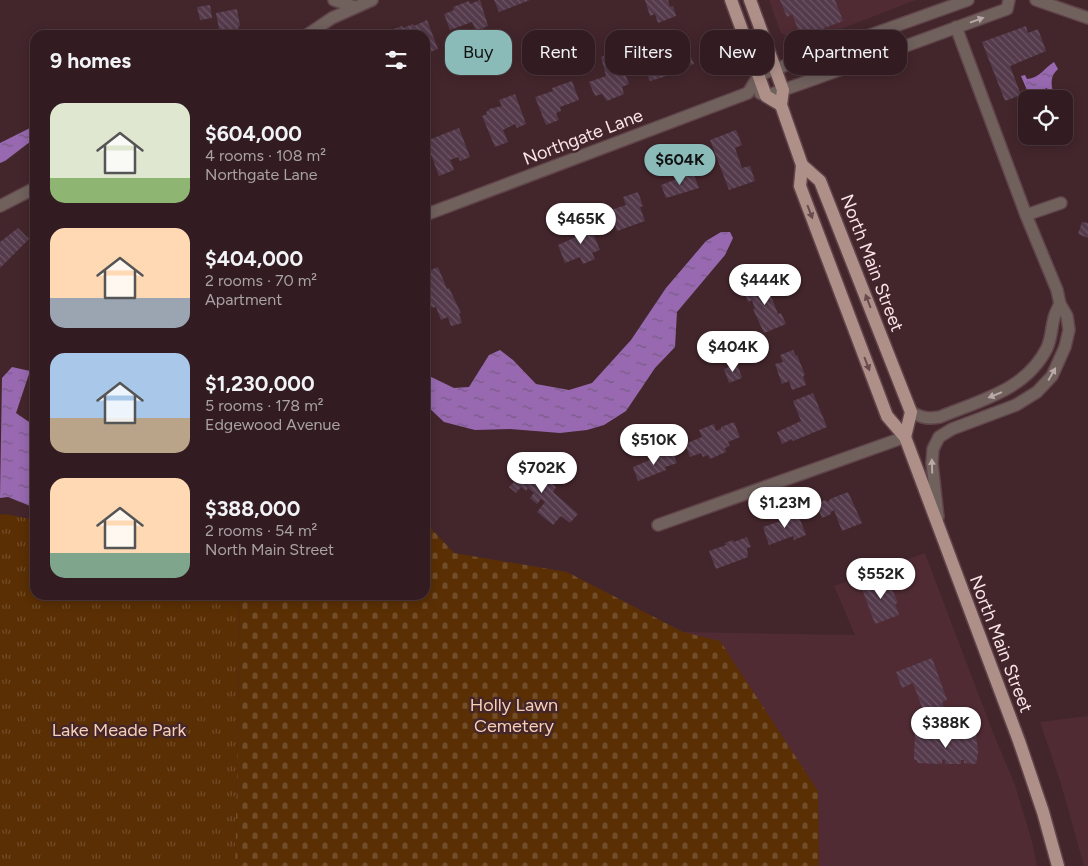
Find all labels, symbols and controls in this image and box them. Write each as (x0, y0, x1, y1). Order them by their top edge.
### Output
one-way arrow (970, 16, 985, 24)
chip: Buy (445, 30, 512, 75)
chip: Rent (522, 30, 595, 75)
chip: Filters (605, 30, 690, 75)
chip: New (700, 30, 774, 75)
chip: Apartment (784, 30, 907, 75)
icon: filters (382, 46, 410, 74)
text: 9 homes (50, 48, 131, 73)
map controls (1018, 90, 1073, 145)
button: locate (1018, 90, 1073, 145)
street label: Northgate Lane (520, 104, 646, 170)
text: $604,000 (205, 121, 302, 146)
icon: home (90, 123, 150, 183)
pin: $604K (645, 144, 715, 186)
text: 4 rooms · 108 m² (205, 146, 326, 165)
text: $604K (655, 150, 705, 169)
text: Northgate Lane (205, 165, 317, 184)
street label: North Main Street (836, 191, 908, 335)
pin: $465K (546, 202, 616, 245)
one-way arrow (806, 205, 814, 220)
text: $465K (557, 209, 605, 228)
text: $404,000 (205, 246, 303, 271)
icon: home (90, 248, 150, 308)
pin: $444K (730, 264, 800, 306)
text: $444K (740, 270, 790, 289)
text: 2 rooms · 70 m² (205, 271, 317, 290)
text: Apartment (205, 290, 282, 309)
one-way arrow (864, 293, 872, 308)
pin: $404K (698, 330, 768, 373)
text: $404K (708, 337, 758, 356)
one-way arrow (864, 357, 871, 372)
one-way arrow (1047, 368, 1056, 381)
text: $1,230,000 (205, 371, 315, 396)
icon: home (90, 373, 150, 433)
one-way arrow (987, 391, 1002, 399)
text: 5 rooms · 178 m² (205, 396, 324, 415)
text: Edgewood Avenue (205, 415, 340, 434)
pin: $510K (619, 424, 689, 466)
text: $510K (631, 430, 677, 449)
pin: $702K (507, 452, 577, 494)
text: $702K (518, 458, 566, 477)
one-way arrow (928, 458, 936, 474)
pin: $1.23M (744, 486, 826, 529)
text: $1.23M (759, 493, 811, 512)
text: $388,000 (205, 496, 300, 521)
icon: home (90, 498, 150, 558)
text: 2 rooms · 54 m² (205, 521, 317, 540)
text: North Main Street (205, 540, 334, 559)
pin: $552K (846, 558, 916, 600)
text: $552K (857, 564, 905, 583)
street label: North Main Street (965, 572, 1037, 716)
park label: Holly Lawn Cemetery (470, 694, 558, 737)
pin: $388K (911, 706, 981, 749)
text: $388K (922, 713, 970, 732)
park label: Lake Meade Park (52, 719, 187, 741)

